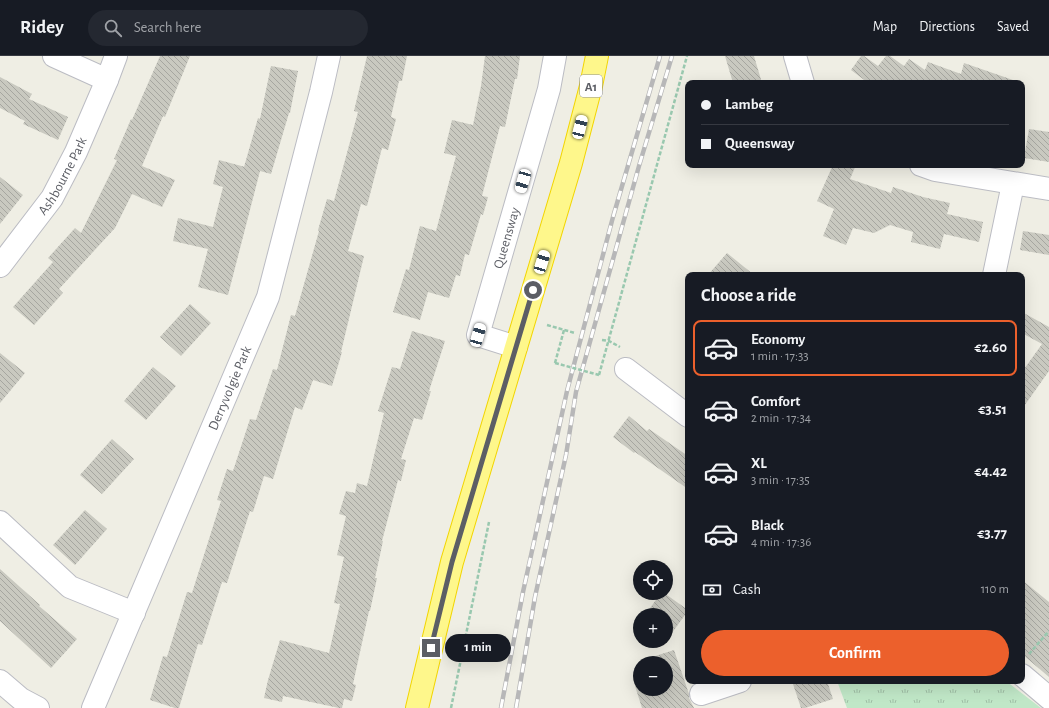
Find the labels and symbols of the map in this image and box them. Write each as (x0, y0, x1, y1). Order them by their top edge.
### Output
road number: A1 (580, 75, 602, 97)
car (571, 114, 589, 140)
street label: Ashbourne Park (36, 135, 90, 218)
car (514, 168, 532, 194)
street label: Queensway (492, 206, 522, 270)
car (533, 249, 551, 275)
route start (524, 281, 542, 299)
car (469, 322, 487, 348)
street label: Derryvolgie Park (206, 344, 255, 432)
callout: 1 min (445, 634, 511, 662)
route end (422, 639, 440, 657)

